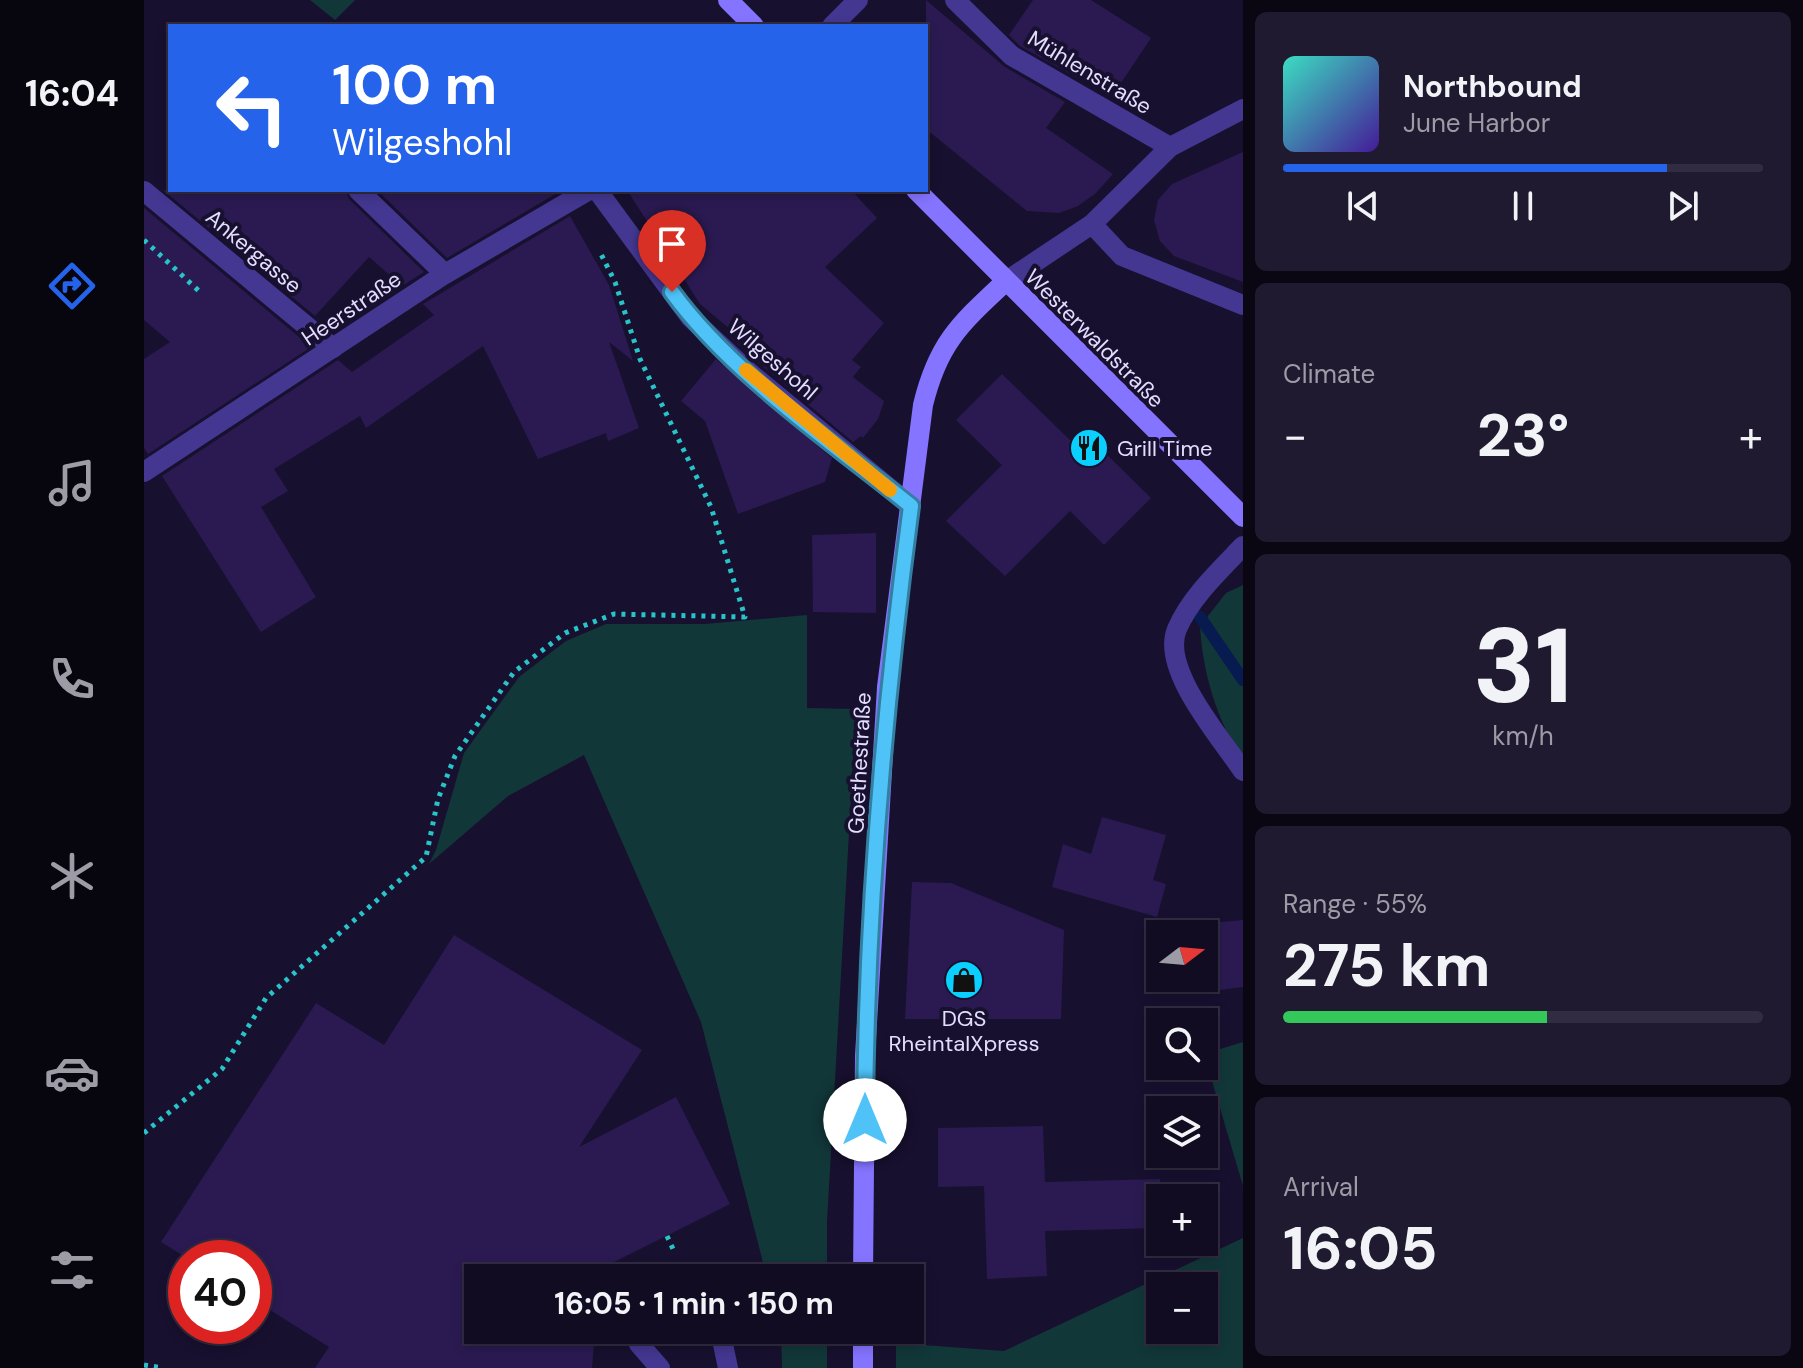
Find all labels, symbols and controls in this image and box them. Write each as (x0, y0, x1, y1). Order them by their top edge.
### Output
street label: Mühlenstraße (1022, 24, 1157, 121)
text: 100 m (332, 48, 497, 121)
icon: left (200, 56, 304, 160)
text: Northbound (1403, 67, 1582, 106)
text: 16:04 (25, 70, 119, 117)
text: June Harbor (1403, 106, 1550, 140)
text: Wilgeshohl (332, 119, 512, 166)
icon: previous (1341, 184, 1385, 228)
icon: pause (1501, 184, 1545, 228)
icon: next (1661, 184, 1705, 228)
street label: Ankergasse (200, 203, 308, 300)
pin (638, 210, 706, 292)
icon: arrive (650, 222, 694, 266)
icon: directions (44, 258, 100, 314)
street label: Westerwaldstraße (1019, 263, 1170, 414)
street label: Heerstraße (296, 264, 407, 352)
street label: Wilgeshohl (722, 312, 824, 406)
text: Climate (1283, 357, 1375, 391)
text: 23° (1477, 396, 1569, 475)
text: − (1283, 407, 1307, 465)
text: + (1739, 407, 1763, 465)
restaurant icon: Grill Time (1068, 427, 1110, 469)
place label: Grill Time (1117, 434, 1212, 463)
icon: music (44, 455, 100, 511)
text: 31 (1473, 599, 1573, 734)
icon: phone (44, 651, 100, 707)
street label: Goethestraße (841, 692, 878, 835)
text: km/h (1492, 719, 1554, 753)
icon: climate (44, 848, 100, 904)
text: Range · 55% (1283, 887, 1427, 921)
north arrow (1146, 920, 1218, 992)
map controls (1146, 920, 1218, 1344)
text: 275 km (1283, 926, 1491, 1005)
shop icon: DGS RheintalXpress (943, 959, 985, 1001)
place label: DGS RheintalXpress (889, 1004, 1039, 1058)
button: search (1146, 1008, 1218, 1080)
icon: car (44, 1045, 100, 1101)
position arrow (823, 1078, 907, 1162)
button: layers (1146, 1096, 1218, 1168)
text: Arrival (1283, 1170, 1359, 1204)
button: + (1146, 1184, 1218, 1256)
text: 16:05 (1283, 1209, 1438, 1288)
speed limit sign: 40 (168, 1240, 272, 1344)
icon: filters (44, 1242, 100, 1298)
button: − (1146, 1272, 1218, 1344)
text: 16:05 · 1 min · 150 m (554, 1284, 834, 1323)

